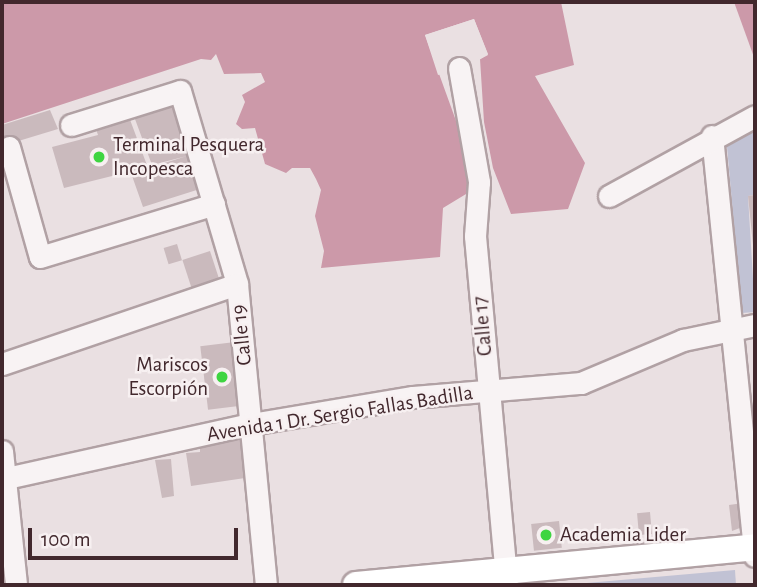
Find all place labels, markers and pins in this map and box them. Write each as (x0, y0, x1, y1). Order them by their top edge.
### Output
place label: Terminal Pesquera Incopesca (113, 132, 264, 182)
marker: Terminal Pesquera Incopesca (91, 149, 107, 165)
place label: Mariscos Escorpión (128, 352, 208, 402)
marker: Mariscos Escorpión (214, 369, 230, 385)
place label: Academia Lider (560, 522, 686, 548)
marker: Academia Lider (538, 527, 554, 543)

